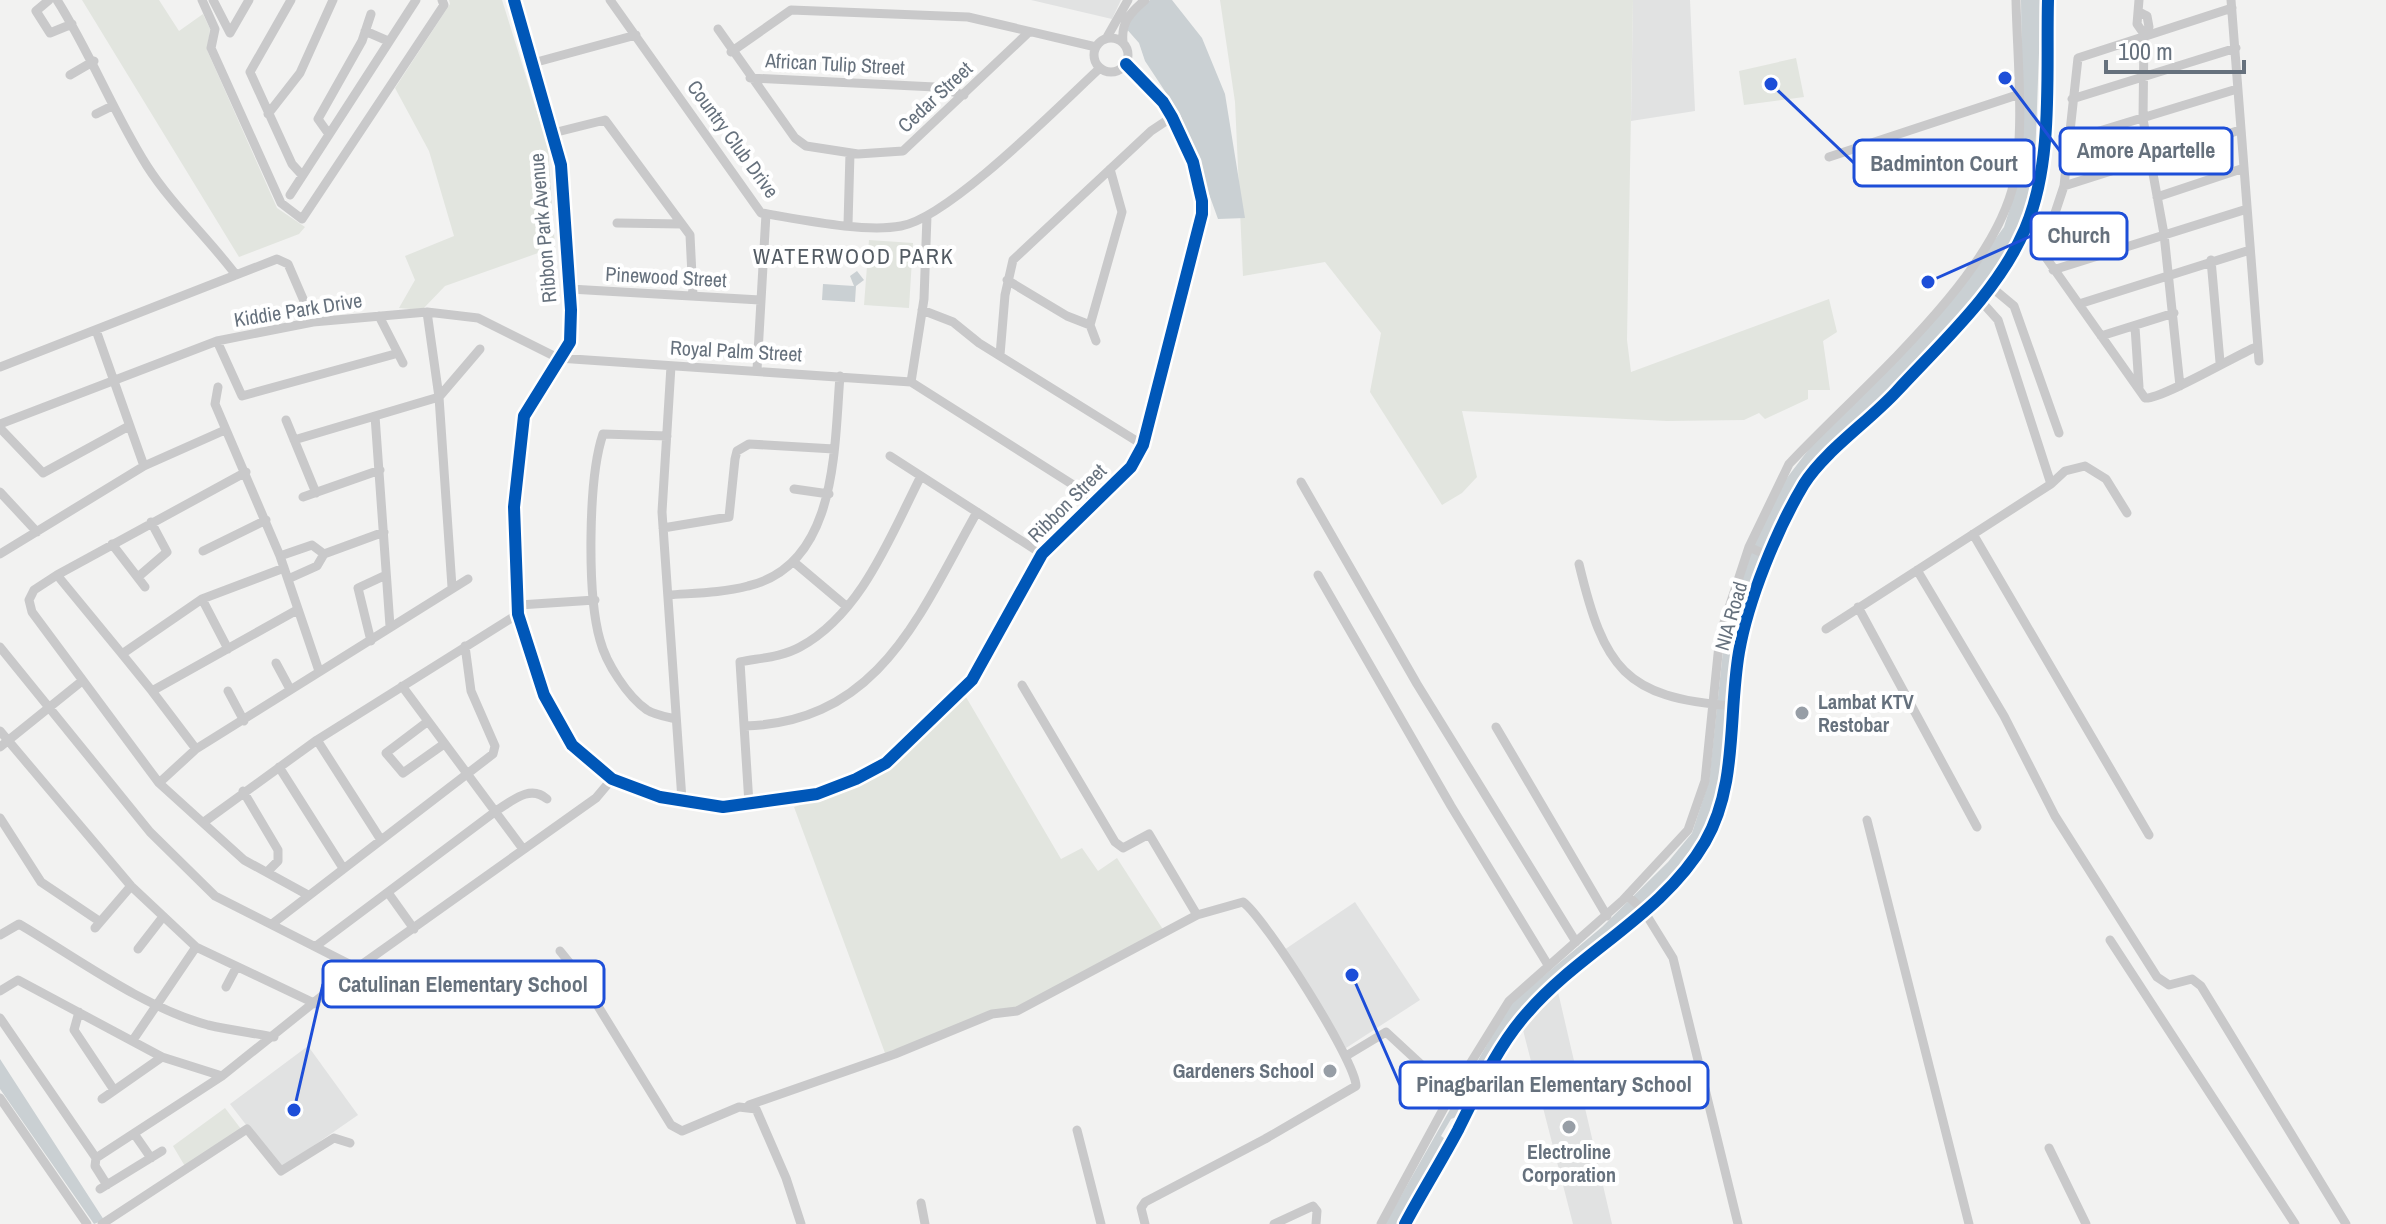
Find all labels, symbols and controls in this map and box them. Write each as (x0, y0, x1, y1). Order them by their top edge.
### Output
scale bar (2106, 24, 2244, 74)
text: 100 m (2118, 35, 2173, 67)
street label: African Tulip Street (764, 46, 906, 81)
street label: Cedar Street (891, 55, 978, 138)
street label: Country Club Drive (681, 74, 785, 203)
callout: Amore Apartelle (2060, 128, 2232, 174)
text: Amore Apartelle (2077, 135, 2215, 165)
callout: Badminton Court (1854, 140, 2034, 186)
text: Badminton Court (1870, 148, 2018, 178)
street label: Ribbon Park Avenue (523, 152, 562, 304)
callout: Church (2031, 213, 2127, 259)
text: Church (2047, 220, 2111, 250)
district label: WATERWOOD PARK (753, 241, 955, 271)
street label: Pinewood Street (605, 260, 728, 293)
street label: Kiddie Park Drive (232, 286, 364, 333)
street label: Royal Palm Street (669, 334, 803, 367)
street label: Ribbon Street (1021, 457, 1112, 548)
street label: NIA Road (1708, 578, 1753, 653)
place label: Lambat KTV Restobar (1818, 688, 1914, 738)
marker: Lambat KTV Restobar (1793, 704, 1811, 722)
callout: Catulinan Elementary School (323, 961, 604, 1007)
text: Catulinan Elementary School (338, 969, 588, 999)
place label: Gardeners School (1173, 1057, 1314, 1084)
marker: Gardeners School (1321, 1062, 1339, 1080)
callout: Pinagbarilan Elementary School (1400, 1062, 1708, 1108)
text: Pinagbarilan Elementary School (1416, 1069, 1692, 1099)
marker: Electroline Corporation (1560, 1118, 1578, 1136)
place label: Electroline Corporation (1522, 1138, 1616, 1188)

